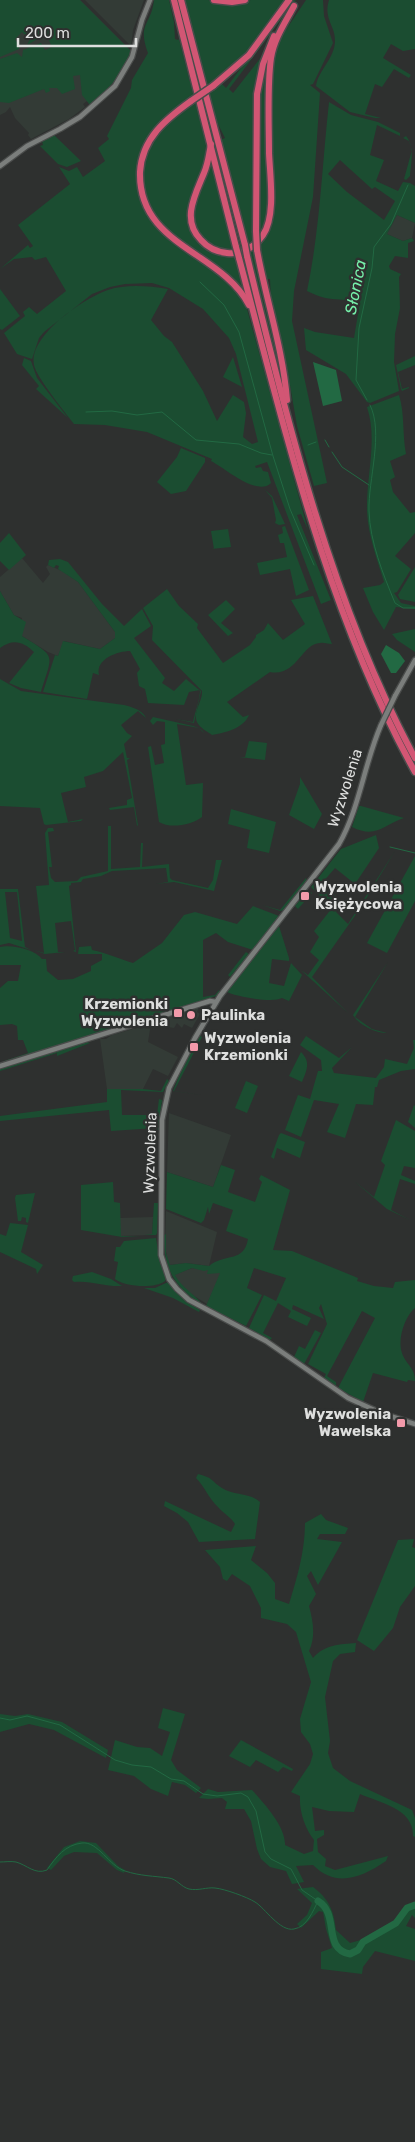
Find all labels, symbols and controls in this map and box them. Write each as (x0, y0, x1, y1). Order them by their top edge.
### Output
scale bar (18, 15, 135, 47)
text: 200 m (25, 24, 70, 42)
water label: Słonica (341, 258, 370, 316)
street label: Wyzwolenia (324, 747, 366, 829)
place label: Wyzwolenia Księżycowa (315, 878, 402, 913)
marker: Wyzwolenia Księżycowa (299, 890, 311, 902)
place label: Krzemionki Wyzwolenia (81, 995, 168, 1030)
place label: Paulinka (201, 1006, 265, 1024)
marker: Krzemionki Wyzwolenia (172, 1007, 184, 1019)
marker: Paulinka (185, 1009, 197, 1021)
place label: Wyzwolenia Krzemionki (204, 1029, 291, 1064)
marker: Wyzwolenia Krzemionki (188, 1041, 200, 1053)
street label: Wyzwolenia (140, 1112, 160, 1194)
place label: Wyzwolenia Wawelska (304, 1405, 391, 1440)
marker: Wyzwolenia Wawelska (395, 1417, 407, 1429)

